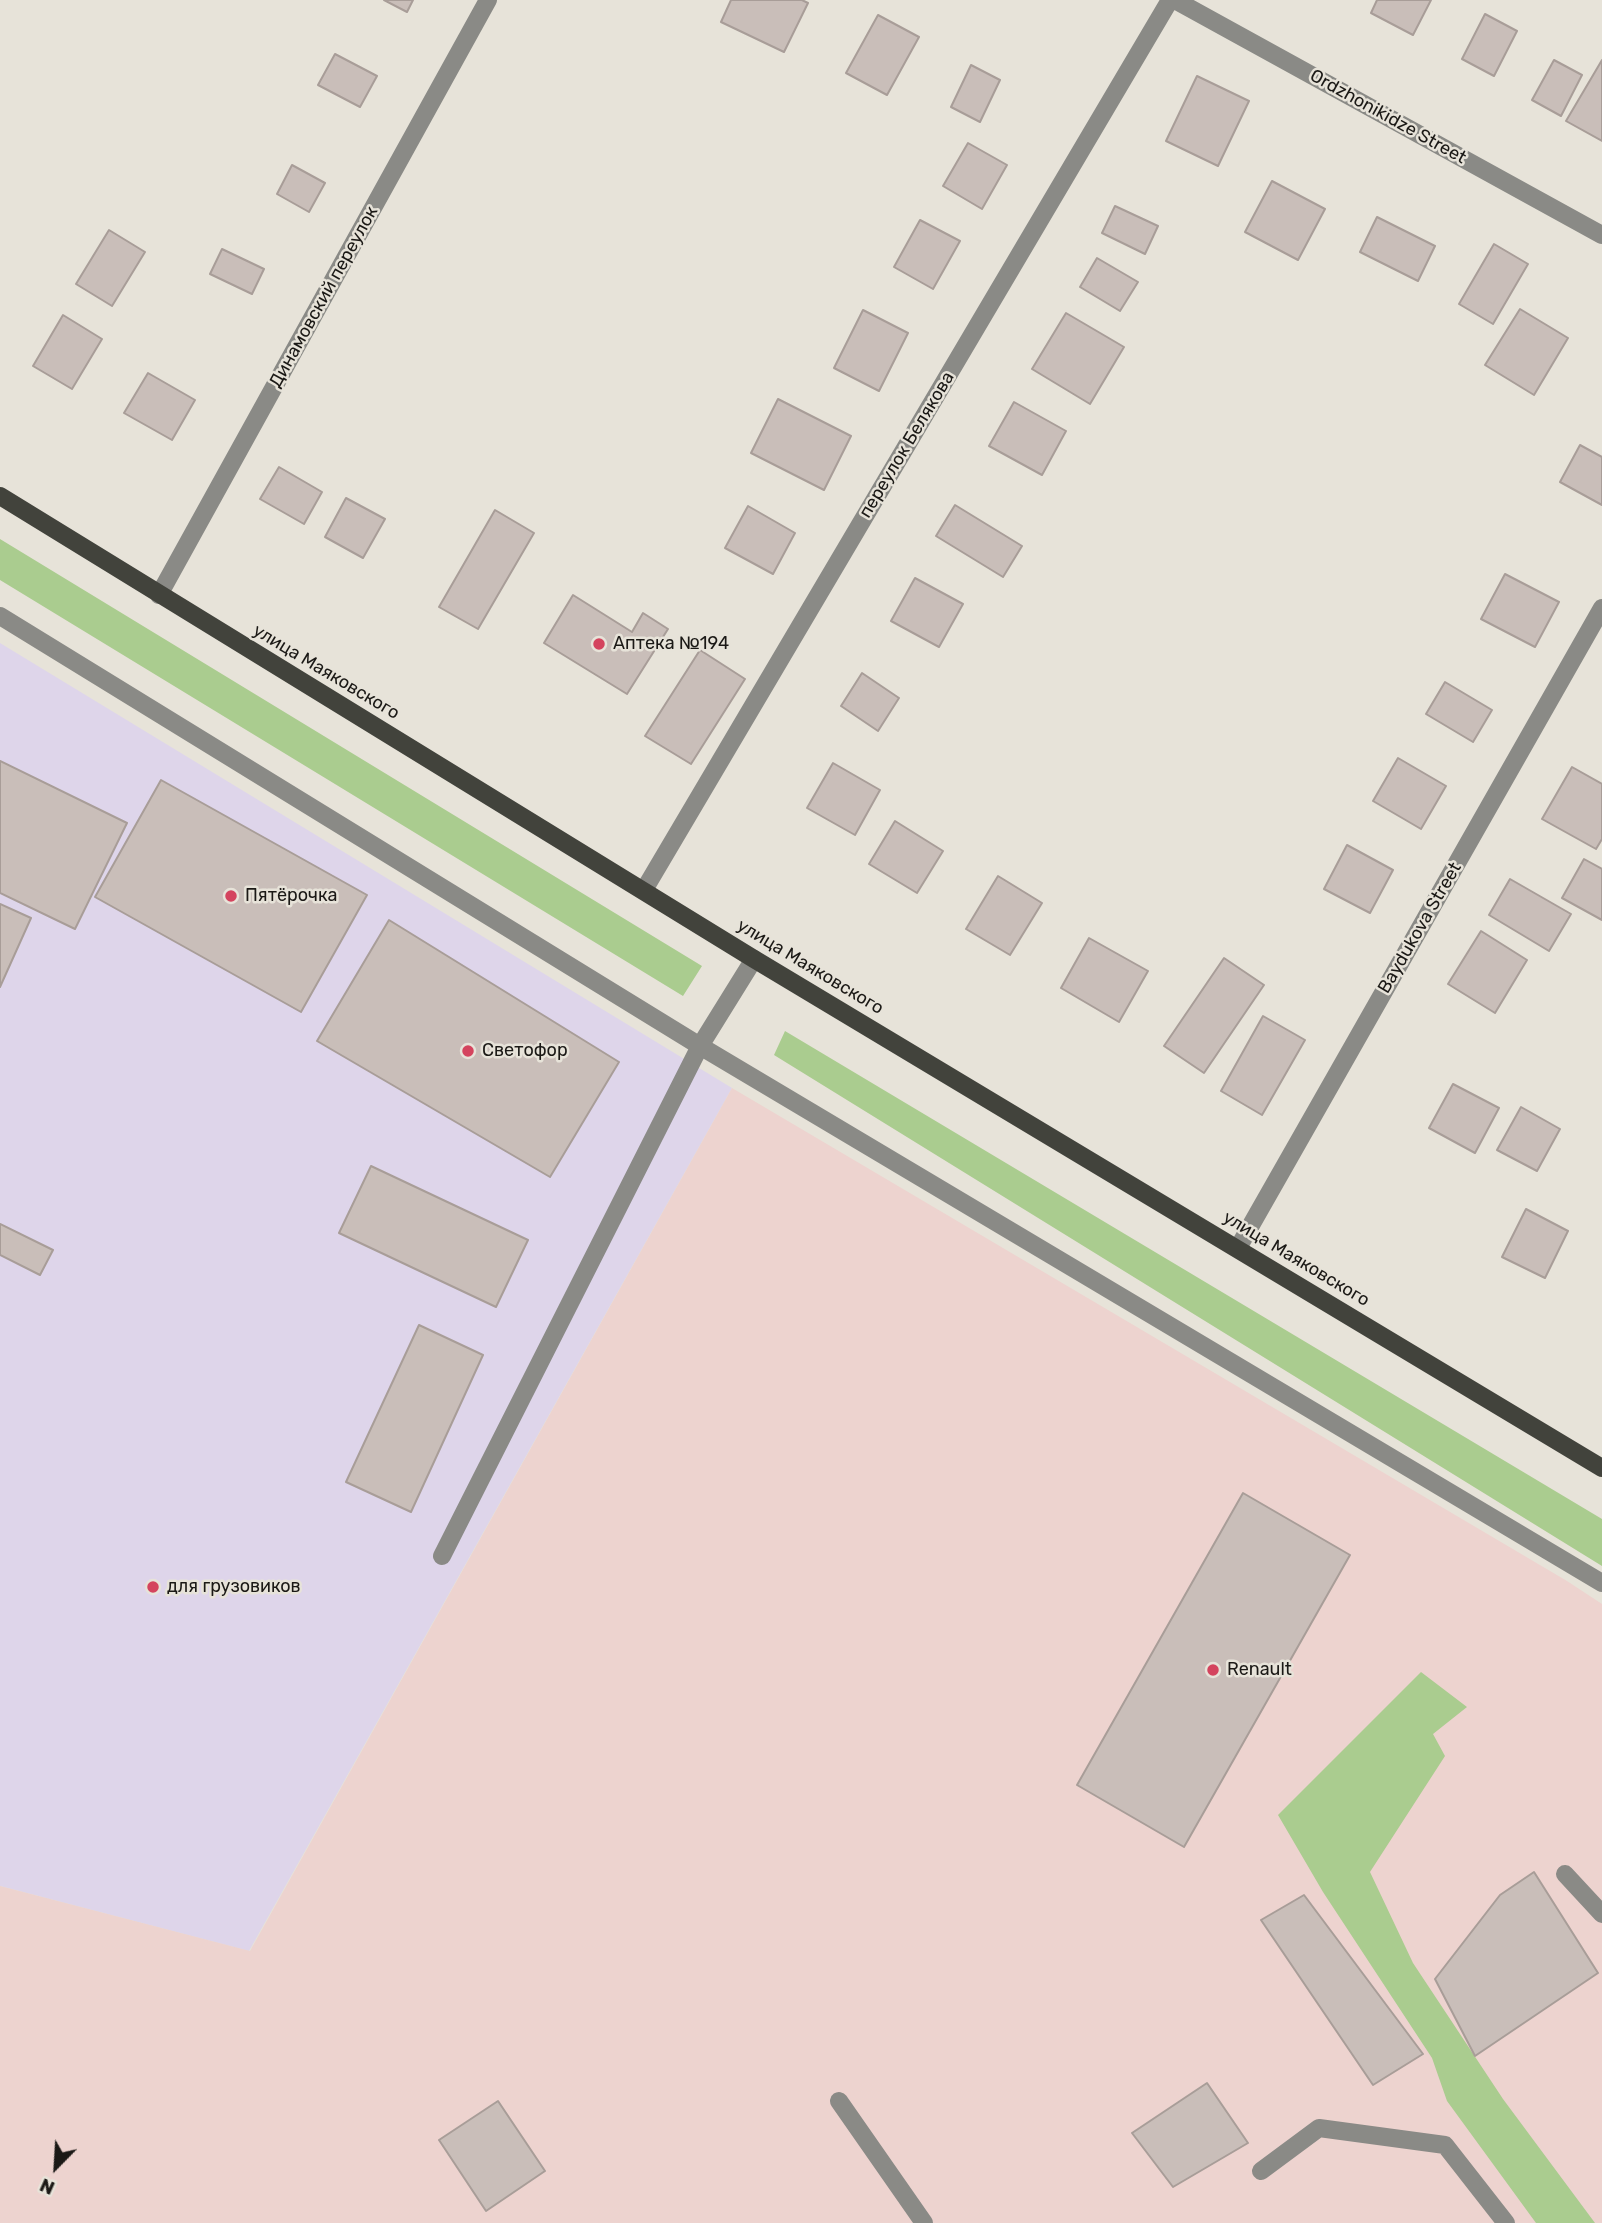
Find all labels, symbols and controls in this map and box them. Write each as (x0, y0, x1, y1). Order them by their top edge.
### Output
street label: Ordzhonikidze Street (1306, 65, 1470, 169)
street label: Динамовский переулок (265, 202, 383, 392)
street label: переулок Белякова (855, 368, 959, 522)
street label: улица Маяковского (249, 620, 403, 724)
place label: Аптека №194 (613, 633, 729, 655)
marker: Аптека №194 (591, 636, 607, 652)
street label: Baydukova Street (1374, 859, 1466, 997)
place label: Пятёрочка (245, 885, 338, 907)
marker: Пятёрочка (223, 888, 239, 904)
street label: улица Маяковского (733, 915, 887, 1019)
place label: Светофор (482, 1040, 568, 1062)
marker: Светофор (460, 1043, 476, 1059)
street label: улица Маяковского (1219, 1207, 1373, 1311)
place label: для грузовиков (167, 1576, 301, 1598)
marker: для грузовиков (145, 1579, 161, 1595)
place label: Renault (1227, 1659, 1292, 1681)
marker: Renault (1205, 1662, 1221, 1678)
north arrow (21, 2132, 91, 2202)
text: N (36, 2173, 58, 2200)

